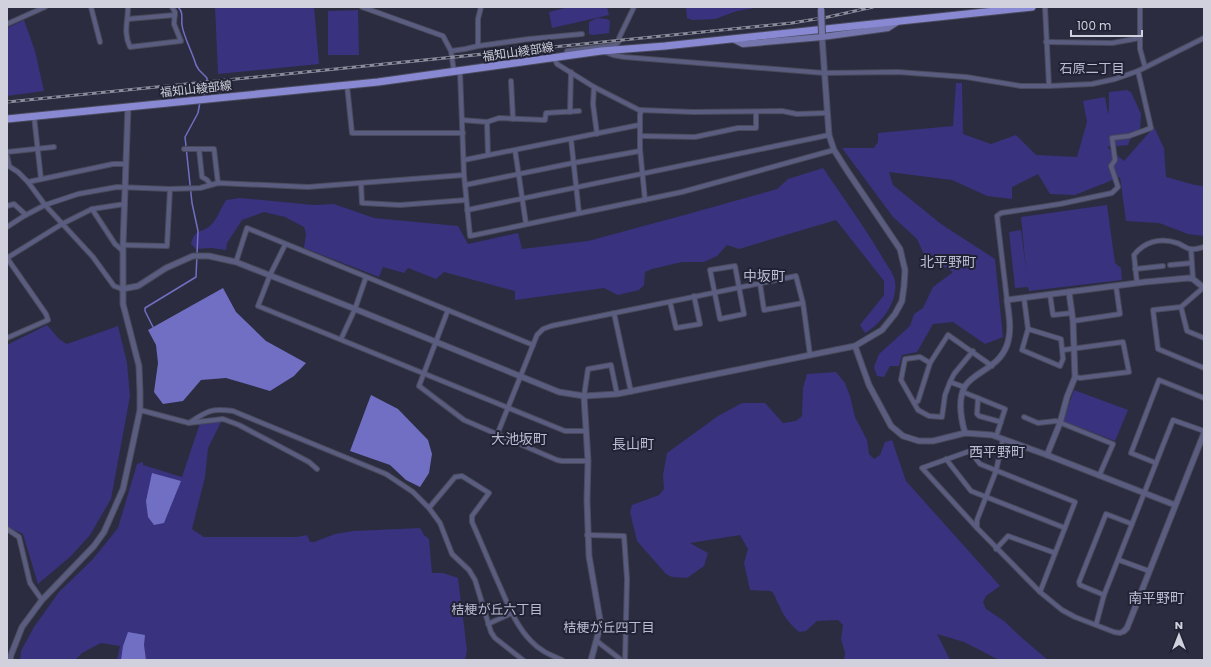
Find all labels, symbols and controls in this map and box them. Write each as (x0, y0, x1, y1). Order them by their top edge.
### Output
scale bar (1071, 12, 1142, 38)
text: 100 m (1077, 17, 1111, 34)
street label: 福知山綾部線 (481, 38, 555, 65)
district label: 石原二丁目 (1059, 59, 1125, 78)
street label: 福知山綾部線 (159, 76, 233, 101)
district label: 北平野町 (920, 252, 976, 272)
district label: 中坂町 (743, 266, 785, 286)
district label: 大池坂町 (491, 429, 547, 449)
district label: 長山町 (612, 434, 654, 454)
district label: 西平野町 (969, 442, 1025, 462)
district label: 南平野町 (1128, 588, 1184, 608)
district label: 桔梗が丘六丁目 (451, 600, 543, 619)
north arrow (1159, 615, 1199, 655)
text: N (1175, 617, 1183, 633)
district label: 桔梗が丘四丁目 (563, 618, 655, 637)

